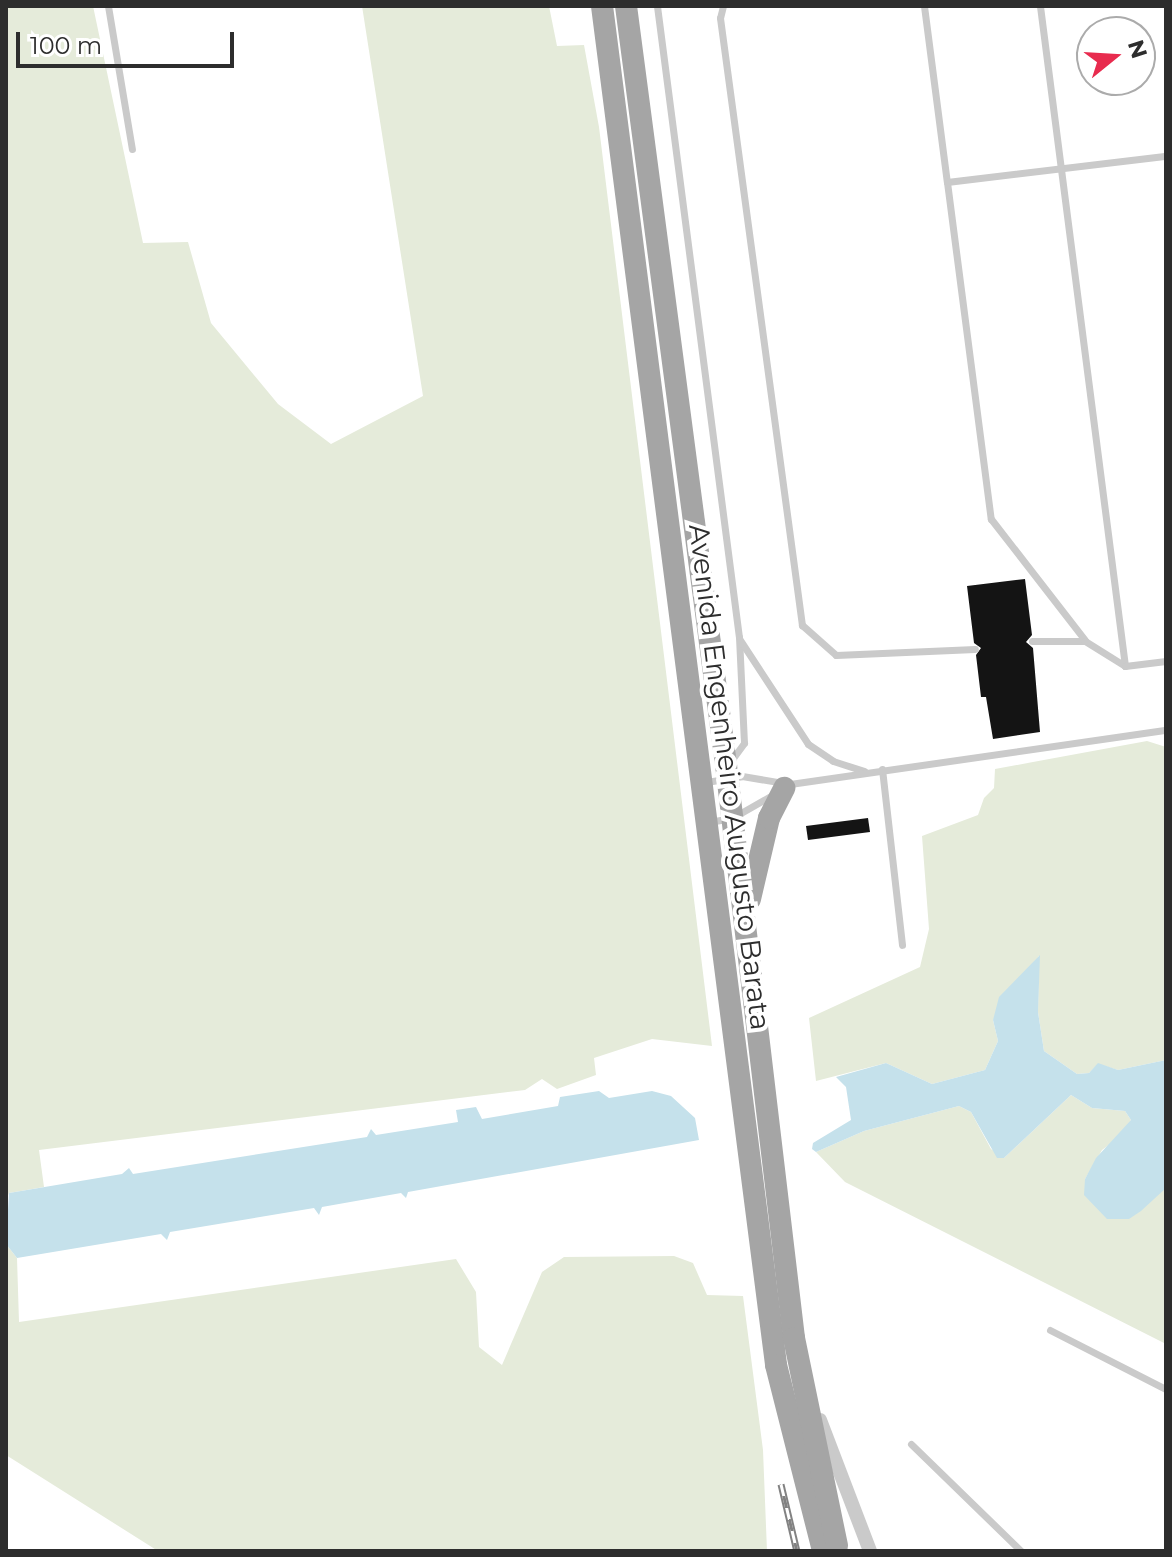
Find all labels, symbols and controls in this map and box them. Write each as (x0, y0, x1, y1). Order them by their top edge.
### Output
scale bar (20, 16, 238, 66)
north arrow (1076, 16, 1156, 96)
text: 100 m (30, 31, 102, 60)
text: N (1122, 36, 1153, 62)
street label: Avenida Engenheiro Augusto Barata (682, 522, 778, 1032)

